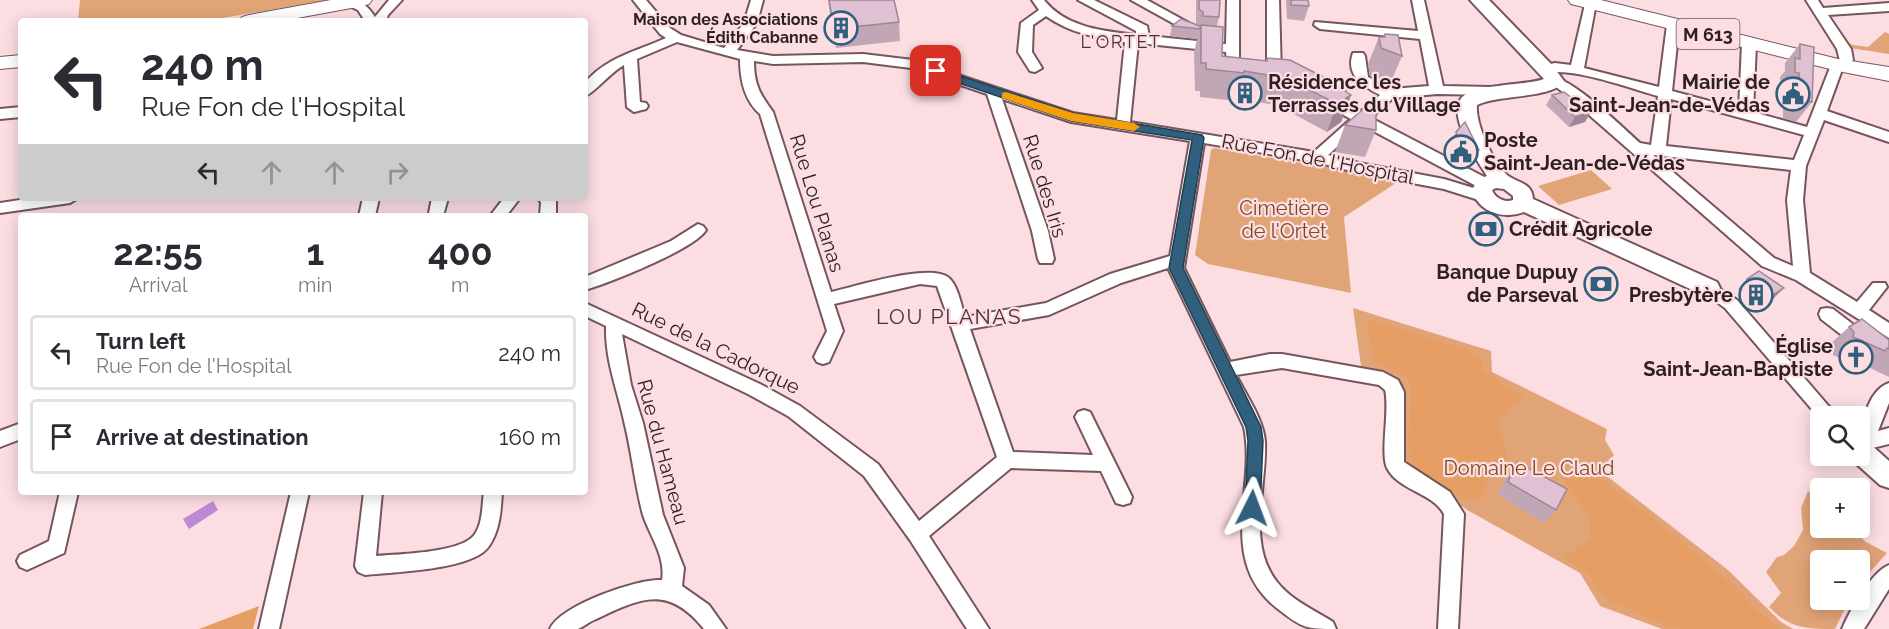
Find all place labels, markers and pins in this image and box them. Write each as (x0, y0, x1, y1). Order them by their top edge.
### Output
place label: Maison des Associations Édith Cabanne (633, 10, 818, 47)
building icon: Maison des Associations Édith Cabanne (823, 10, 859, 46)
pin (910, 45, 961, 96)
place label: Résidence les Terrasses du Village (1268, 70, 1461, 117)
place label: Mairie de Saint-Jean-de-Védas (1569, 70, 1770, 117)
building icon: Résidence les Terrasses du Village (1227, 75, 1263, 111)
public building icon: Mairie de Saint-Jean-de-Védas (1775, 76, 1811, 112)
place label: Poste Saint-Jean-de-Védas (1484, 128, 1685, 175)
public building icon: Poste Saint-Jean-de-Védas (1443, 134, 1479, 170)
bank icon: Crédit Agricole (1468, 211, 1504, 247)
place label: Crédit Agricole (1509, 217, 1652, 241)
place label: Banque Dupuy de Parseval (1436, 260, 1579, 307)
bank icon: Banque Dupuy de Parseval (1583, 266, 1619, 302)
building icon: Presbytère (1738, 277, 1774, 313)
place label: Presbytère (1629, 283, 1733, 307)
place label: Église Saint-Jean-Baptiste (1643, 334, 1833, 381)
church icon: Église Saint-Jean-Baptiste (1838, 339, 1874, 375)

